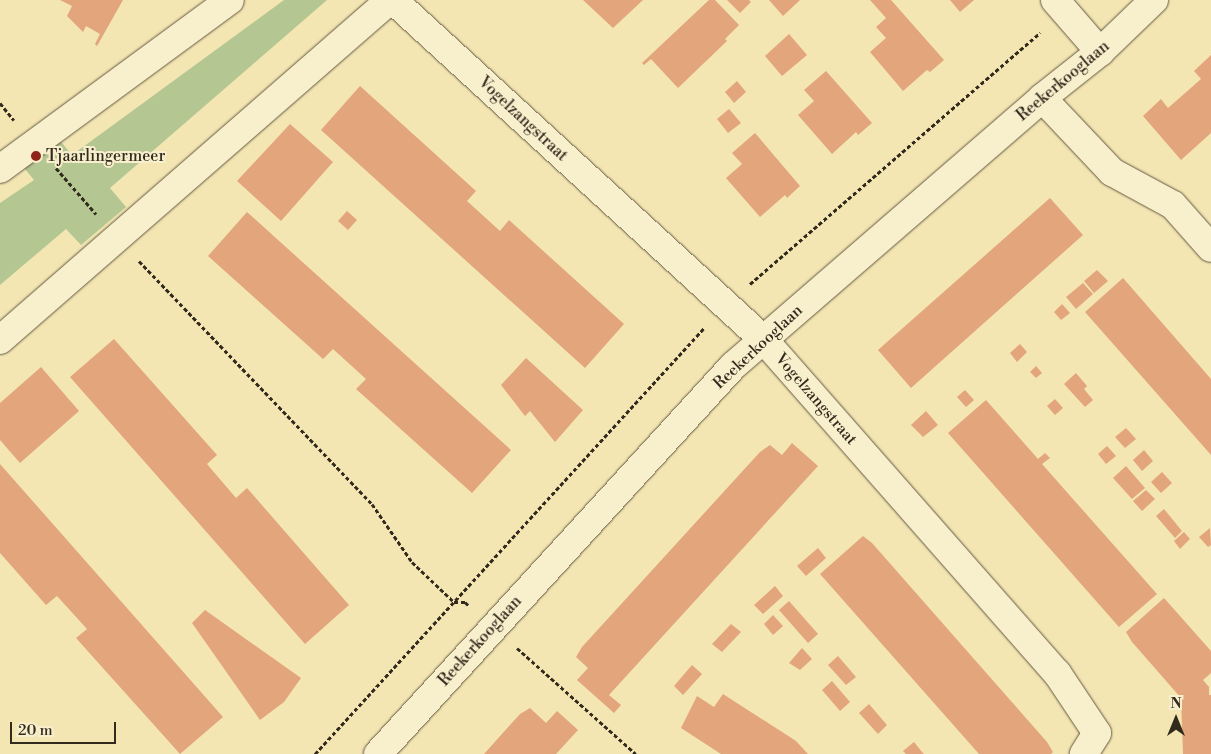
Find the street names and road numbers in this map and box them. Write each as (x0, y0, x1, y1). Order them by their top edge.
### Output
street label: Reekerkooglaan (1013, 37, 1113, 125)
street label: Vogelzangstraat (474, 73, 572, 165)
street label: Reekerkooglaan (709, 301, 807, 393)
street label: Vogelzangstraat (771, 349, 861, 449)
street label: Reekerkooglaan (434, 592, 526, 690)

